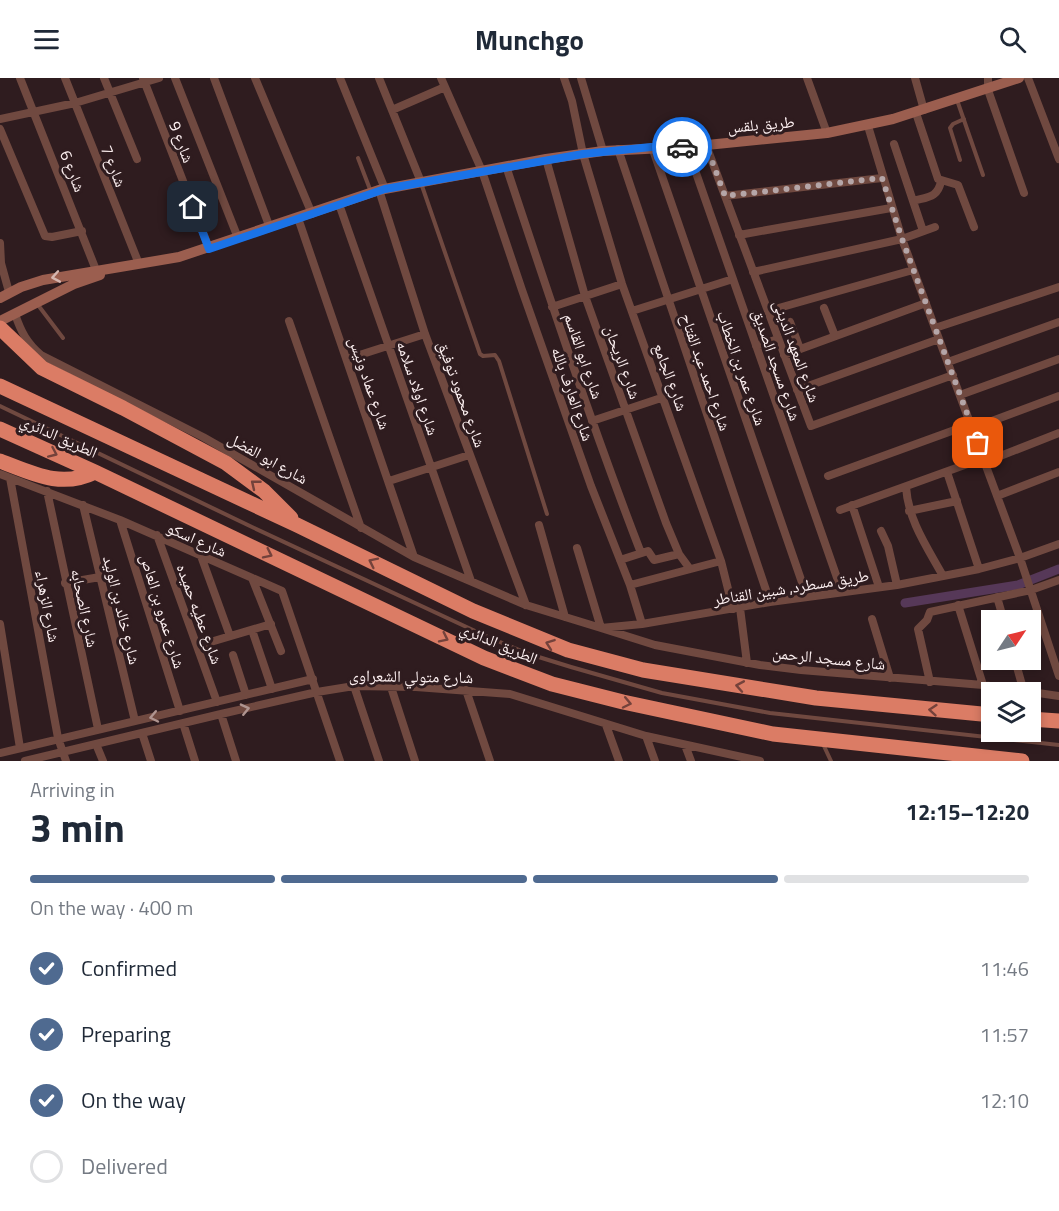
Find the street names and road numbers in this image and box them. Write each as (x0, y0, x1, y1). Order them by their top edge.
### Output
street label: طريق بلقس (727, 109, 795, 139)
street label: شارع 9 (163, 118, 201, 166)
street label: شارع 7 (95, 142, 133, 190)
street label: شارع 6 (54, 147, 92, 195)
street label: شارع المعهد الدينى (767, 296, 827, 406)
street label: شارع مسجد الصديق (747, 306, 807, 424)
street label: شارع عمر بن الخطاب (711, 307, 773, 429)
street label: شارع ابو القاسم (558, 310, 610, 402)
street label: شارع احمد عبد الفتاح (675, 310, 737, 434)
street label: شارع الريحان (599, 322, 647, 402)
street label: شارع عماد ونيس (343, 333, 397, 433)
street label: شارع محمود توفيق (432, 337, 492, 451)
street label: شارع اولاد سلامه (391, 338, 445, 438)
street label: شارع الجامع (648, 340, 694, 414)
street label: شارع العارف بالله (546, 344, 600, 444)
street label: الطريق الدائري (16, 408, 102, 465)
street label: شارع ابو الفضل (224, 426, 312, 490)
street label: شارع اسكو (163, 515, 231, 563)
street label: شارع عمرو بن العاص (134, 551, 192, 671)
street label: شارع خالد بن الوليد (97, 553, 147, 667)
street label: شارع عطيه حميده (171, 560, 229, 668)
street label: طريق مسطرد, شبين القناطر (710, 563, 871, 611)
street label: شارع الصحابه (65, 566, 105, 650)
street label: شارع الزهراء (29, 568, 67, 644)
street label: الطريق الدائري (456, 616, 542, 671)
street label: شارع مسجد الرحمن (771, 640, 887, 676)
street label: شارع متولي الشعراوى (349, 663, 473, 690)

